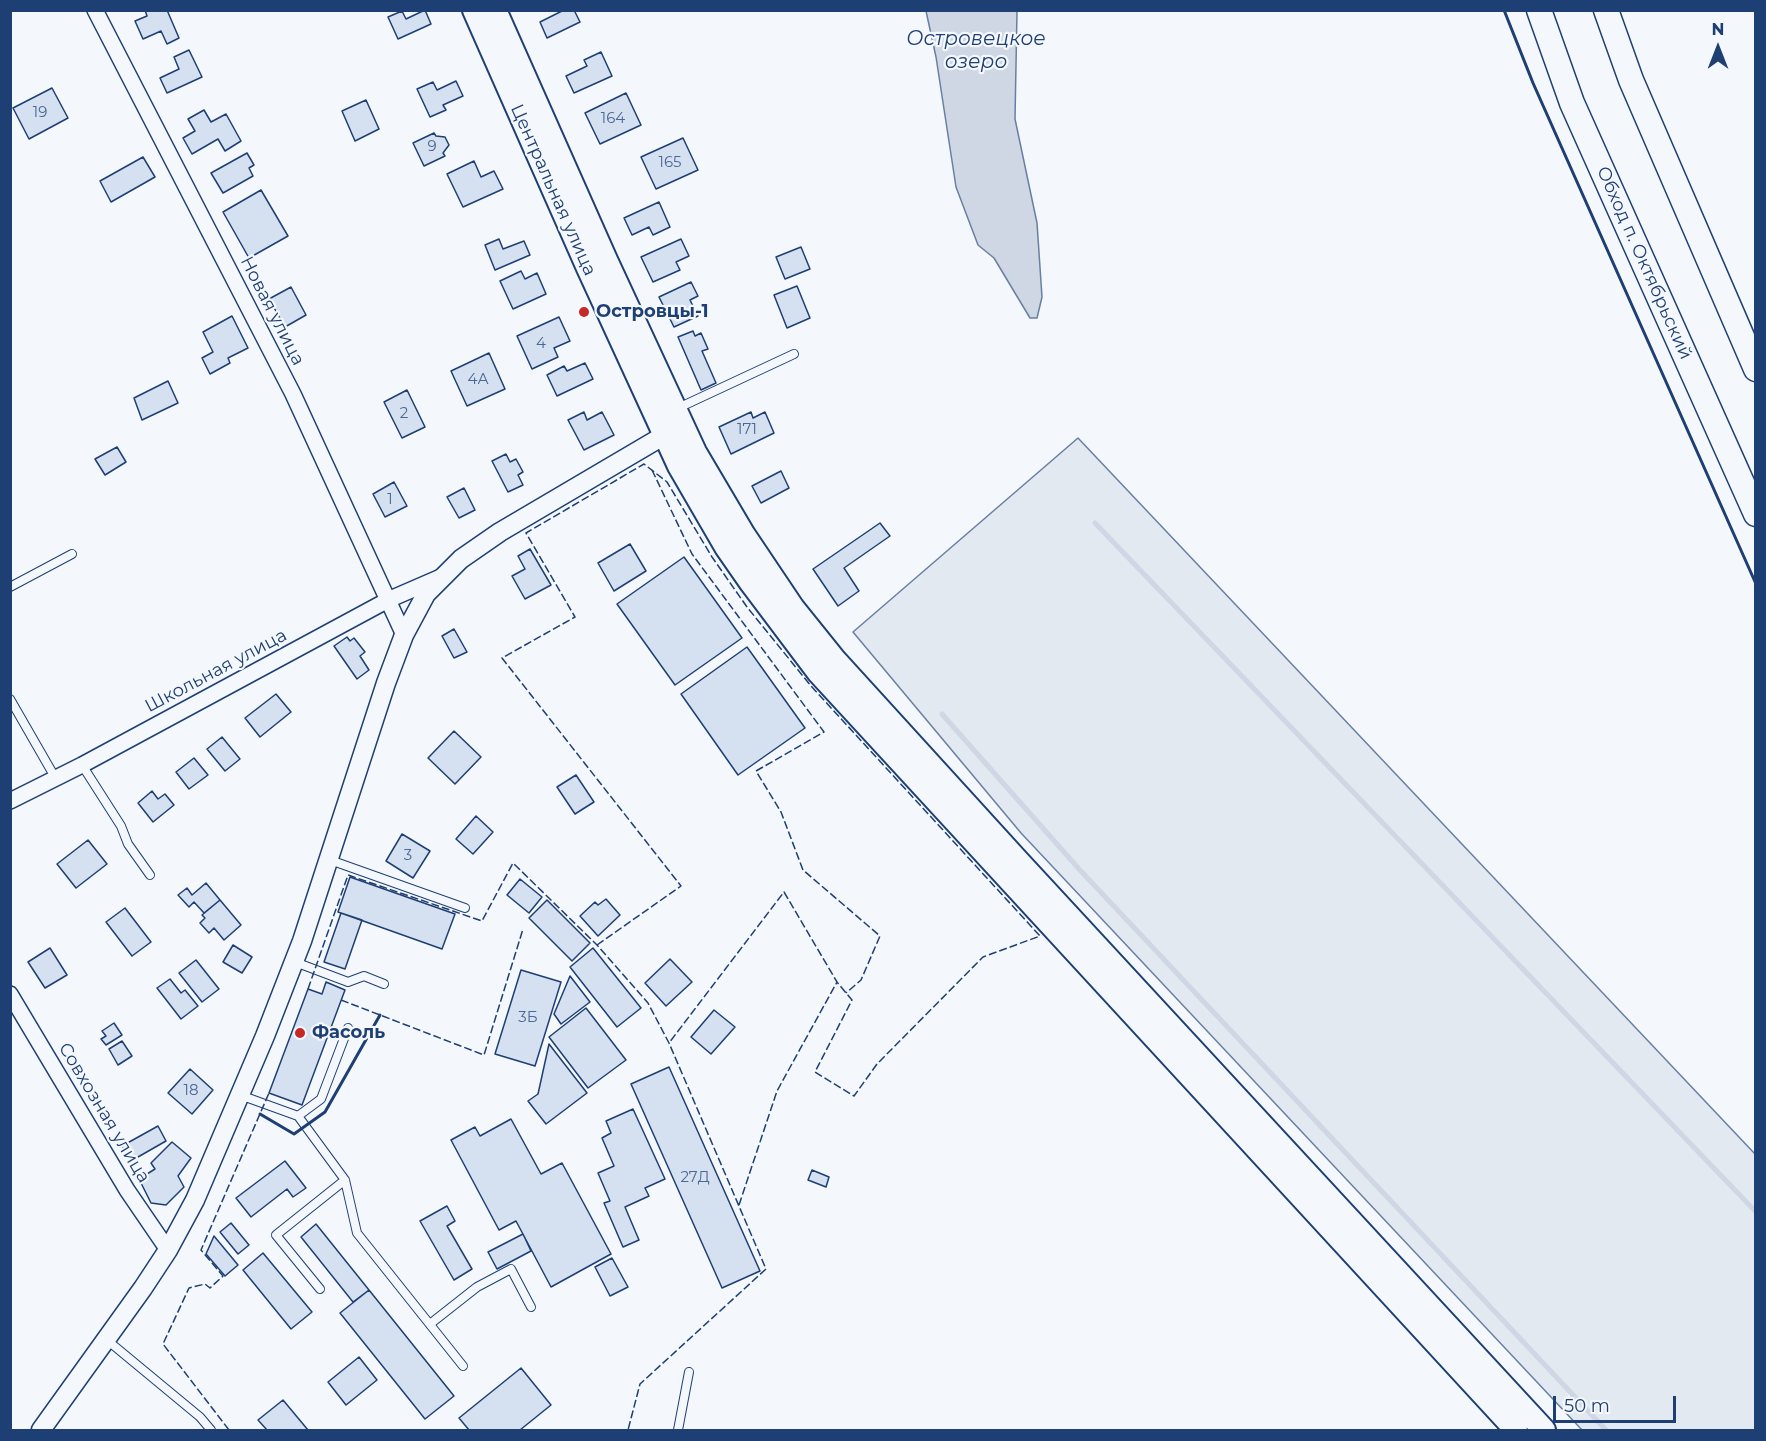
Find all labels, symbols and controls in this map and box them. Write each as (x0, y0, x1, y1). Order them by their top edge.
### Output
north arrow (1688, 18, 1748, 78)
text: N (1712, 20, 1724, 39)
water label: Островецкое озеро (906, 27, 1046, 74)
street label: Центральная улица (505, 101, 601, 279)
house number: 19 (33, 104, 47, 122)
house number: 164 (601, 110, 625, 128)
house number: 9 (427, 138, 437, 156)
house number: 165 (658, 154, 682, 172)
street label: Обход п. Октябрьский (1592, 163, 1696, 363)
street label: Новая улица (235, 253, 309, 369)
place label: Островцы-1 (596, 301, 709, 323)
marker: Островцы-1 (577, 305, 591, 319)
house number: 4 (536, 335, 546, 353)
house number: 4А (467, 371, 489, 389)
house number: 2 (400, 405, 408, 423)
house number: 171 (737, 421, 757, 439)
house number: 1 (387, 491, 393, 509)
street label: Школьная улица (142, 625, 290, 717)
house number: 3 (404, 847, 412, 865)
house number: 3Б (518, 1009, 538, 1027)
place label: Фасоль (312, 1022, 385, 1044)
marker: Фасоль (293, 1026, 307, 1040)
street label: Совхозная улица (54, 1039, 154, 1187)
house number: 18 (184, 1082, 198, 1100)
house number: 27Д (680, 1169, 710, 1187)
scale bar (1556, 1384, 1679, 1422)
text: 50 m (1564, 1395, 1610, 1417)

